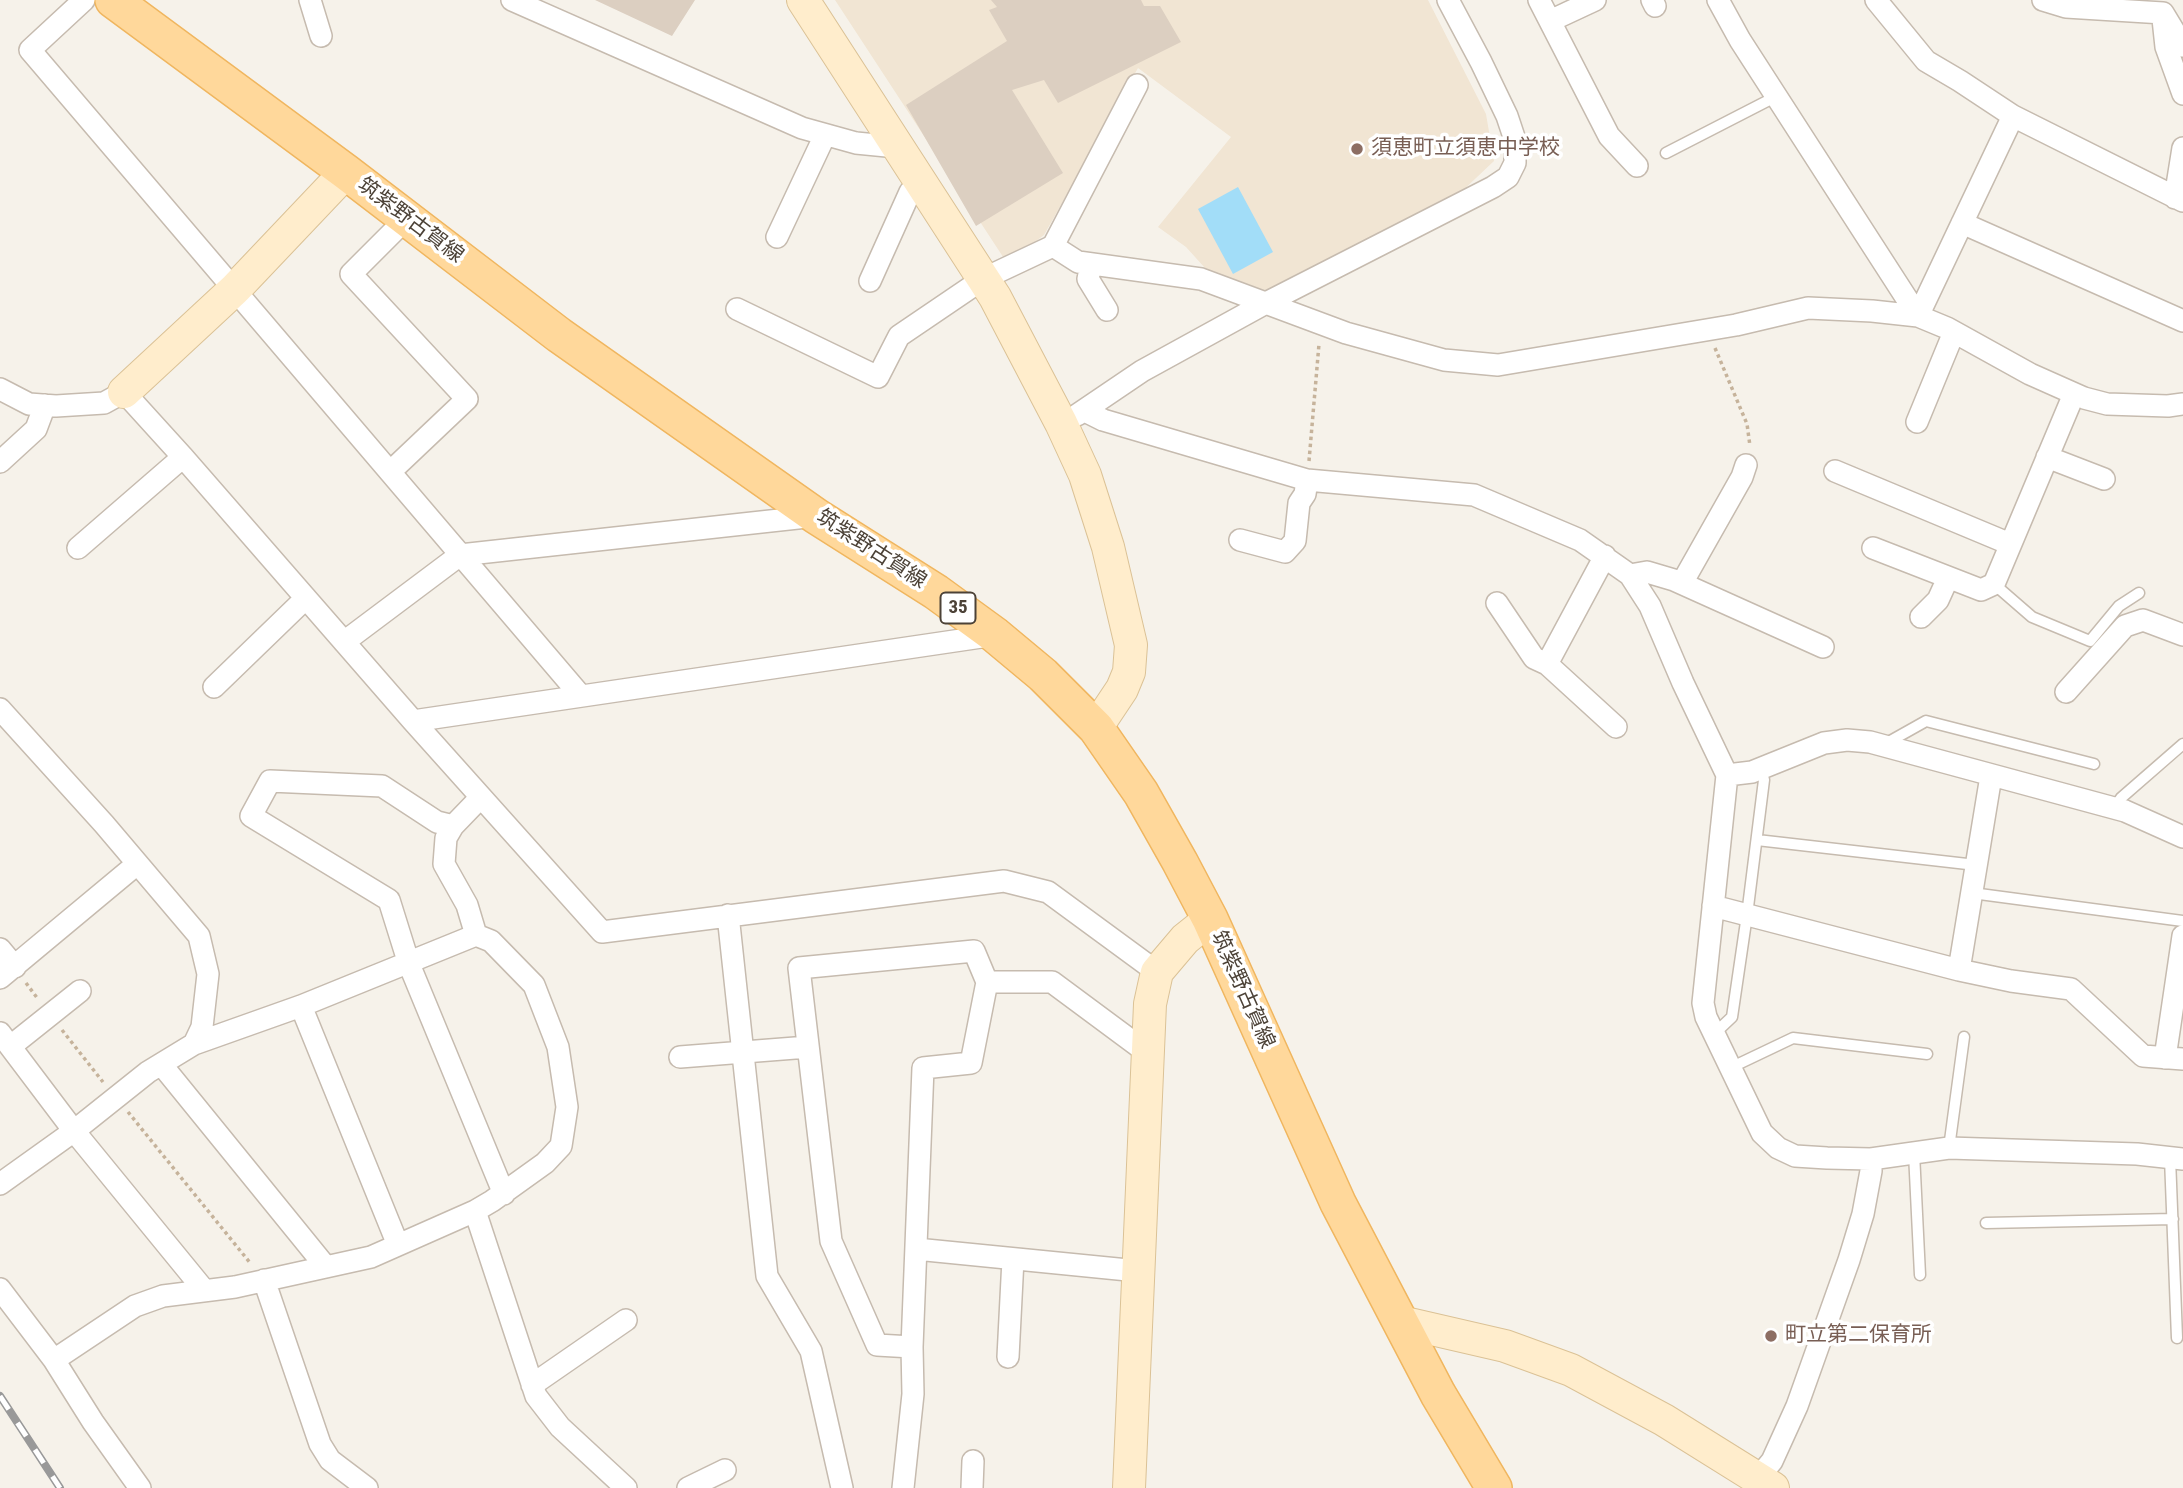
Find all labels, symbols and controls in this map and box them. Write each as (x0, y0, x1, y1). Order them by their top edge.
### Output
place label: 須恵町立須恵中学校 (1371, 136, 1560, 162)
marker: 須恵町立須恵中学校 (1349, 141, 1365, 157)
street label: 筑紫野古賀線 (352, 173, 468, 269)
street label: 筑紫野古賀線 (811, 505, 931, 595)
road number: 35 (940, 593, 976, 624)
street label: 筑紫野古賀線 (1205, 927, 1279, 1053)
place label: 町立第二保育所 (1785, 1323, 1932, 1349)
marker: 町立第二保育所 (1763, 1328, 1779, 1344)

